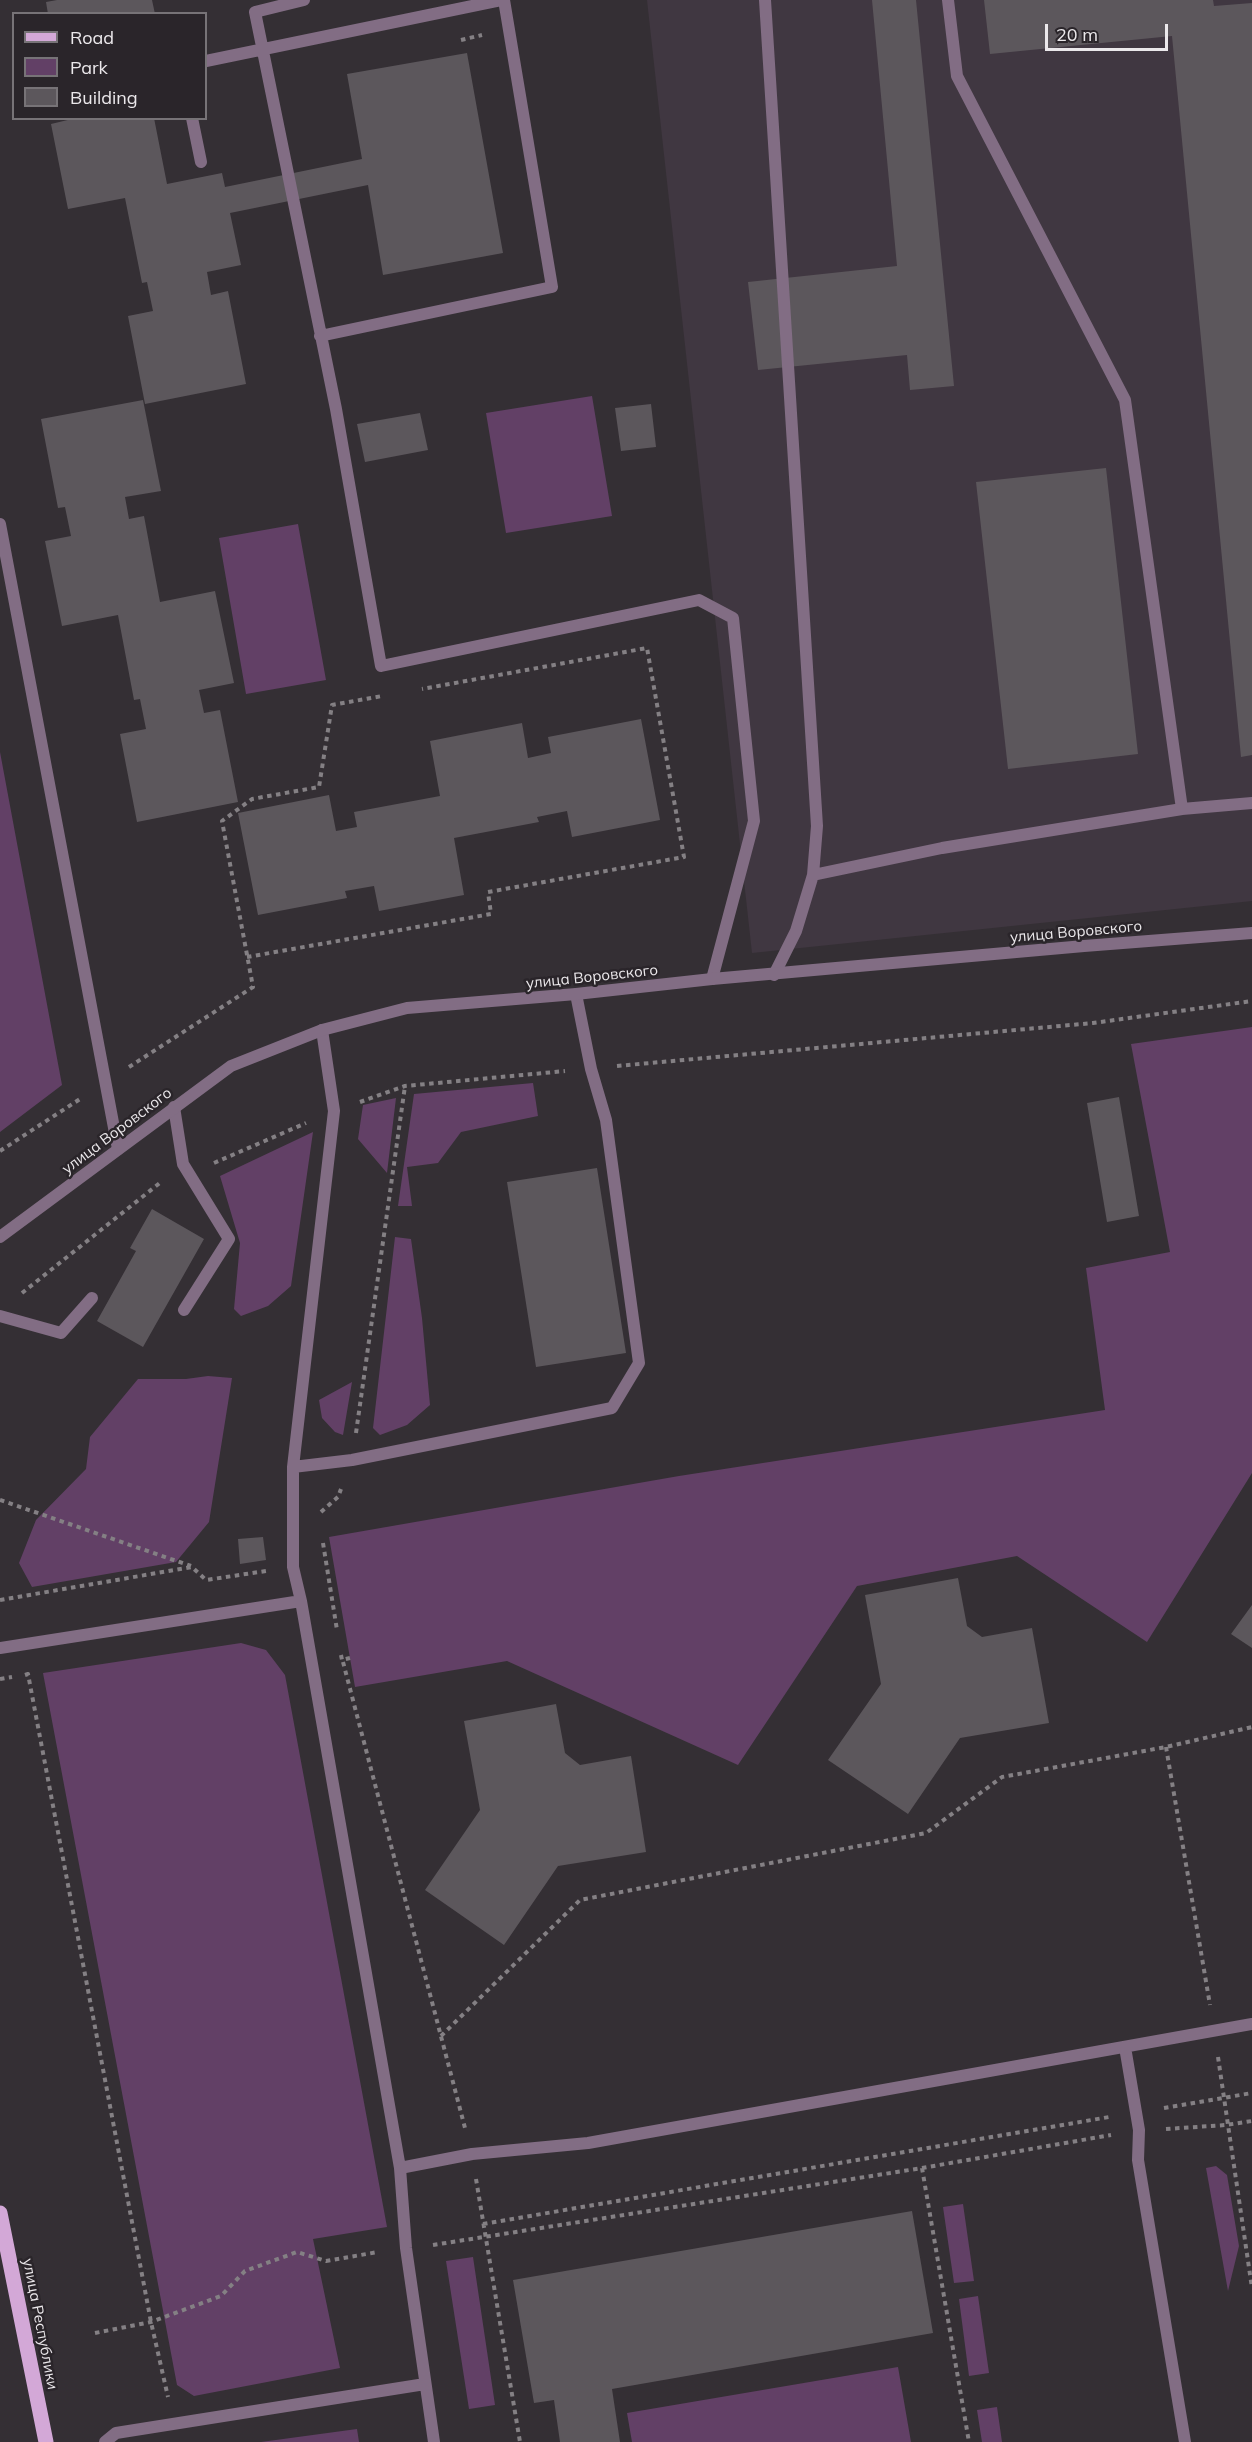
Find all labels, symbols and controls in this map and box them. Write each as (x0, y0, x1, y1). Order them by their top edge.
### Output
legend (12, 12, 207, 120)
scale bar (1048, 12, 1171, 50)
text: 20 m (1056, 23, 1098, 46)
text: Road (70, 26, 114, 49)
text: Park (70, 56, 108, 79)
text: Building (70, 86, 138, 109)
street label: улица Воровского (1009, 917, 1143, 947)
street label: улица Воровского (525, 961, 659, 993)
street label: улица Воровского (59, 1084, 175, 1178)
street label: улица Республики (18, 2257, 62, 2391)

